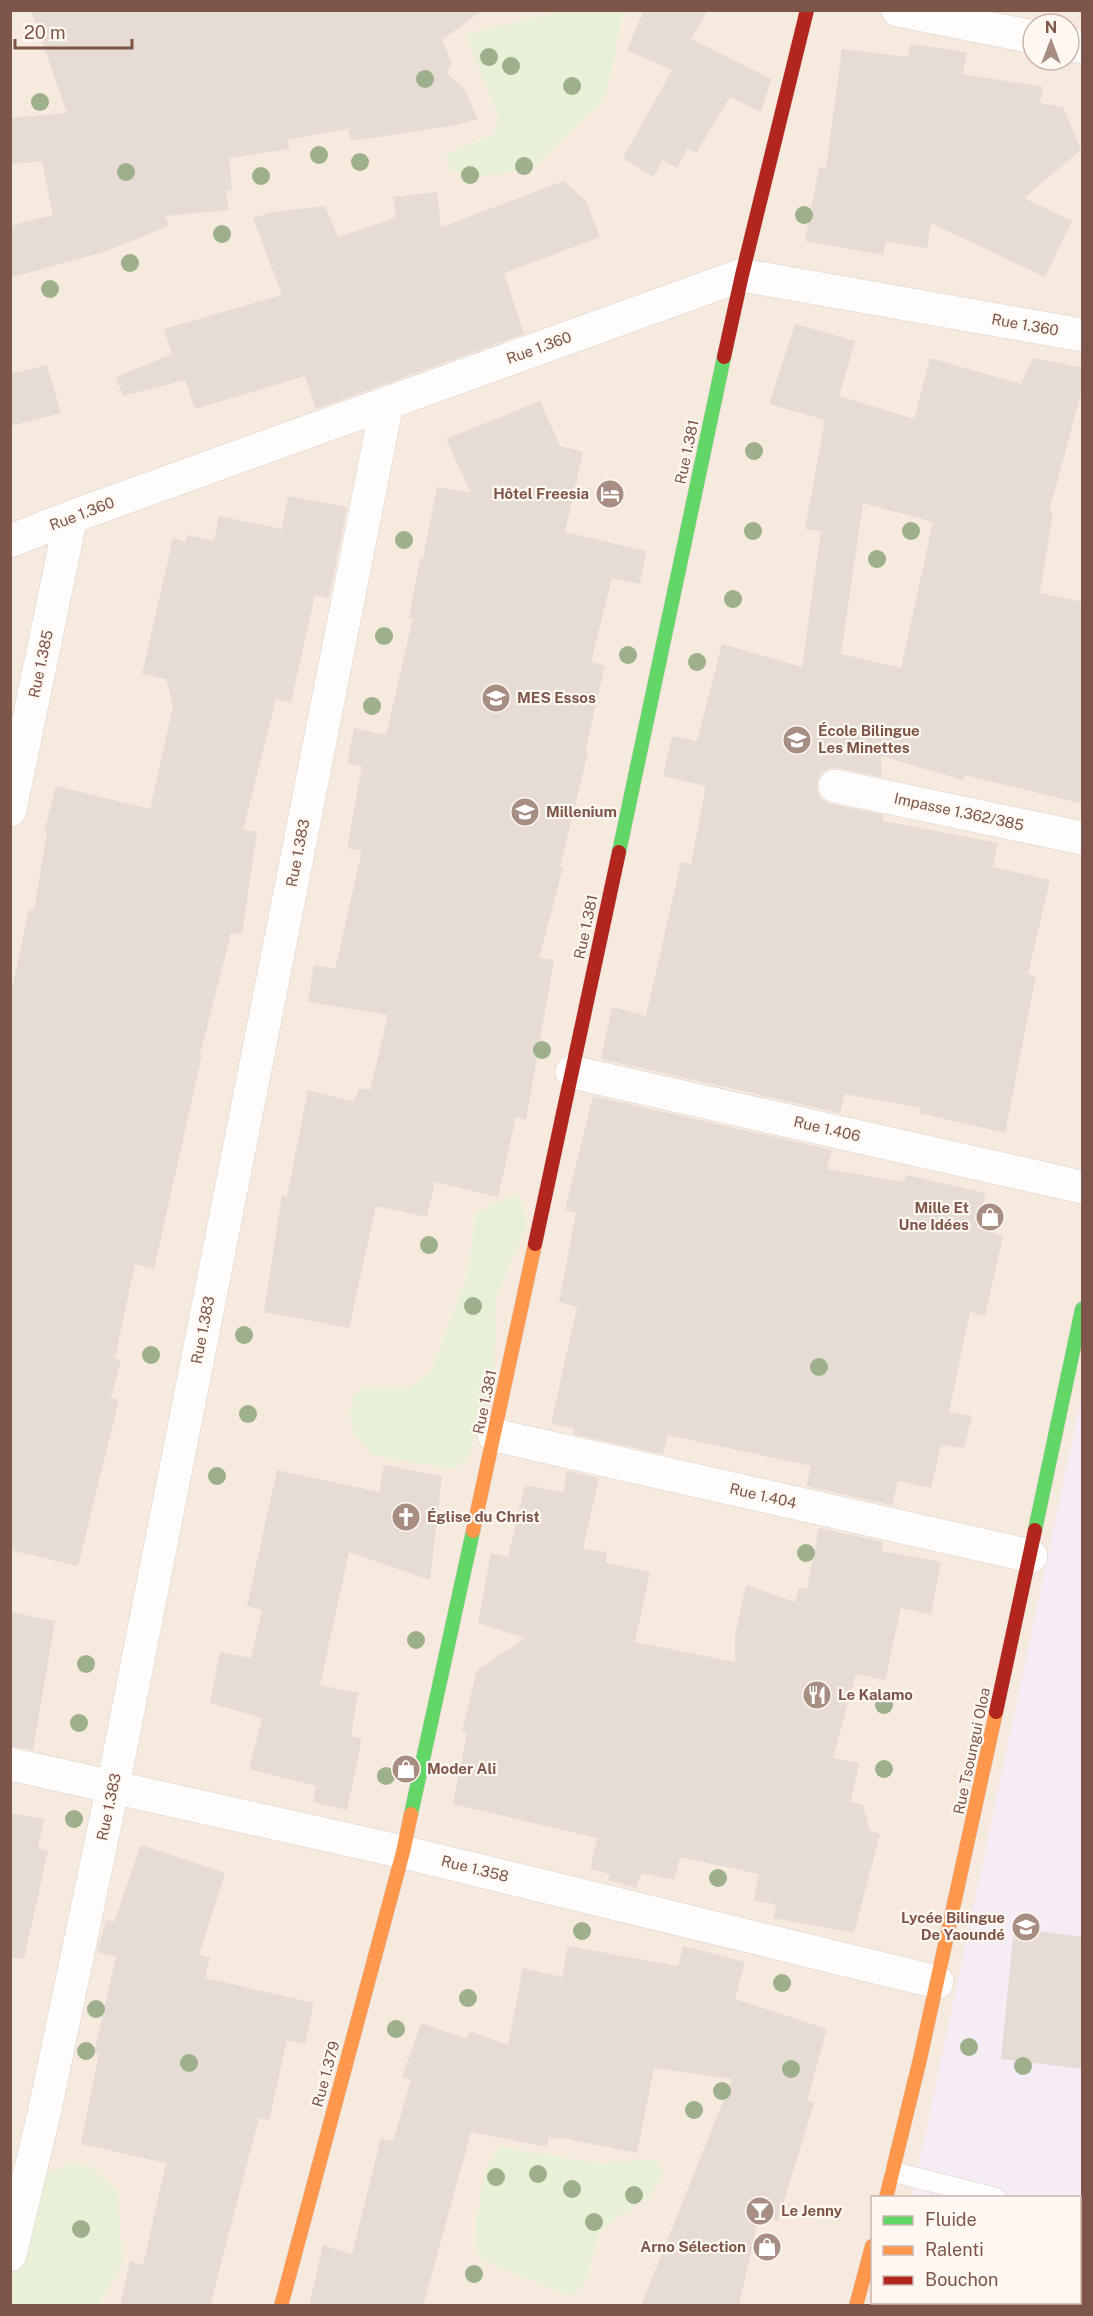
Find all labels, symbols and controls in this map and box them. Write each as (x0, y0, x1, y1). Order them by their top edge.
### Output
scale bar (15, 12, 132, 50)
north arrow (1021, 12, 1081, 72)
text: N (1045, 18, 1057, 37)
text: 20 m (24, 22, 66, 43)
street label: Rue 1.360 (990, 310, 1060, 339)
street label: Rue 1.360 (504, 328, 574, 367)
street label: Rue 1.381 (671, 418, 702, 486)
hotel icon: Hôtel Freesia (594, 478, 626, 510)
place label: Hôtel Freesia (493, 485, 589, 502)
street label: Rue 1.360 (47, 493, 117, 534)
street label: Rue 1.385 (25, 628, 56, 699)
school or university icon: MES Essos (480, 682, 512, 714)
place label: MES Essos (517, 689, 596, 706)
place label: École Bilingue Les Minettes (818, 722, 920, 756)
school or university icon: École Bilingue Les Minettes (781, 724, 813, 756)
street label: Impasse 1.362/385 (893, 789, 1026, 834)
school or university icon: Millenium (509, 796, 541, 828)
place label: Millenium (546, 803, 617, 820)
street label: Rue 1.383 (283, 818, 312, 888)
street label: Rue 1.381 (570, 893, 601, 961)
street label: Rue 1.406 (792, 1113, 862, 1144)
place label: Mille Et Une Idées (899, 1199, 969, 1233)
shop icon: Mille Et Une Idées (974, 1201, 1006, 1233)
street label: Rue 1.383 (188, 1295, 217, 1365)
street label: Rue 1.381 (469, 1368, 500, 1436)
street label: Rue 1.404 (728, 1480, 798, 1511)
church icon: Église du Christ (390, 1501, 422, 1533)
place label: Église du Christ (427, 1508, 540, 1525)
restaurant icon: Le Kalamo (801, 1679, 833, 1711)
place label: Le Kalamo (838, 1686, 913, 1703)
street label: Rue Tsoungui Oloa (950, 1686, 993, 1816)
shop icon: Moder Ali (390, 1753, 422, 1785)
place label: Moder Ali (427, 1760, 496, 1777)
street label: Rue 1.383 (93, 1772, 124, 1842)
street label: Rue 1.358 (440, 1852, 511, 1885)
place label: Lycée Bilingue De Yaoundé (901, 1909, 1005, 1943)
school or university icon: Lycée Bilingue De Yaoundé (1010, 1911, 1042, 1943)
street label: Rue 1.379 (309, 2039, 342, 2109)
bar icon: Le Jenny (744, 2195, 776, 2227)
legend (871, 2196, 1081, 2304)
place label: Le Jenny (781, 2202, 843, 2219)
text: Fluide (925, 2209, 977, 2230)
shop icon: Arno Sélection (751, 2231, 783, 2263)
place label: Arno Sélection (640, 2238, 746, 2255)
text: Ralenti (925, 2239, 984, 2260)
text: Bouchon (925, 2269, 998, 2290)

